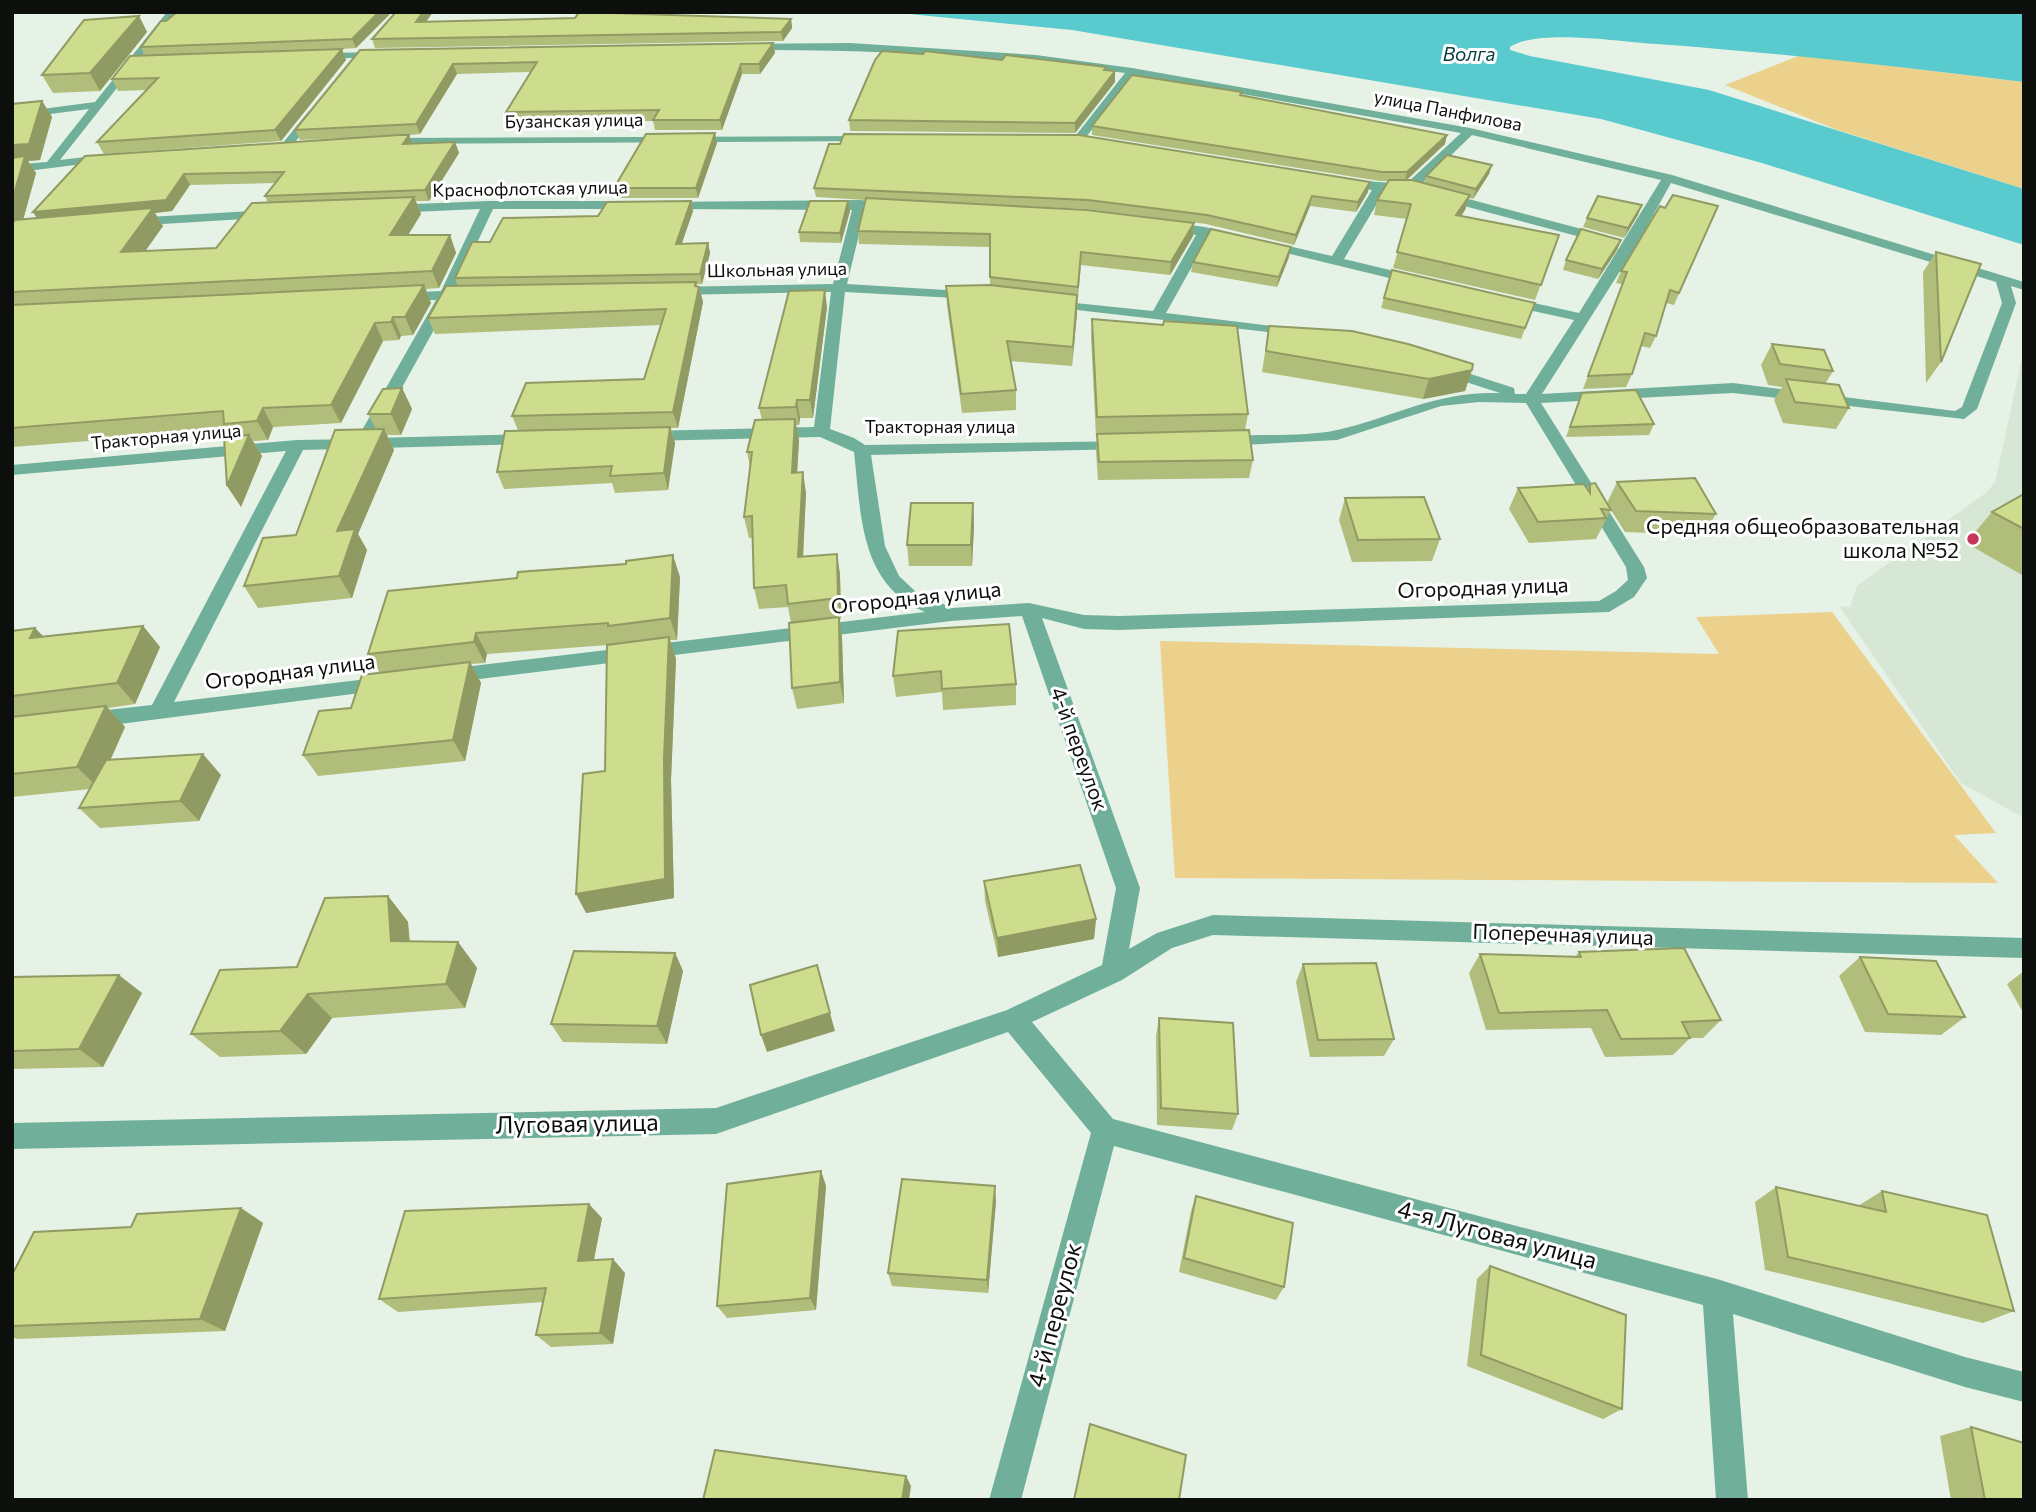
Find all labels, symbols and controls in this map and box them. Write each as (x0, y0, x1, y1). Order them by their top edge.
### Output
water label: Волга (1443, 42, 1495, 65)
street label: улица Панфилова (1372, 85, 1524, 135)
street label: Бузанская улица (505, 108, 643, 132)
street label: Краснофлотская улица (432, 175, 628, 201)
street label: Школьная улица (707, 257, 847, 281)
street label: Тракторная улица (865, 415, 1015, 437)
street label: Тракторная улица (90, 418, 242, 454)
place label: Средняя общеобразовательная школа №52 (1646, 513, 1959, 562)
marker: Средняя общеобразовательная школа №52 (1965, 531, 1981, 547)
street label: Огородная улица (1397, 571, 1569, 602)
street label: Огородная улица (829, 575, 1002, 618)
street label: Огородная улица (203, 648, 376, 693)
street label: 4-й переулок (1046, 683, 1114, 814)
street label: Поперечная улица (1472, 918, 1654, 949)
street label: Луговая улица (495, 1107, 659, 1138)
street label: 4-я Луговая улица (1395, 1193, 1600, 1274)
street label: 4-й переулок (1020, 1239, 1087, 1390)

